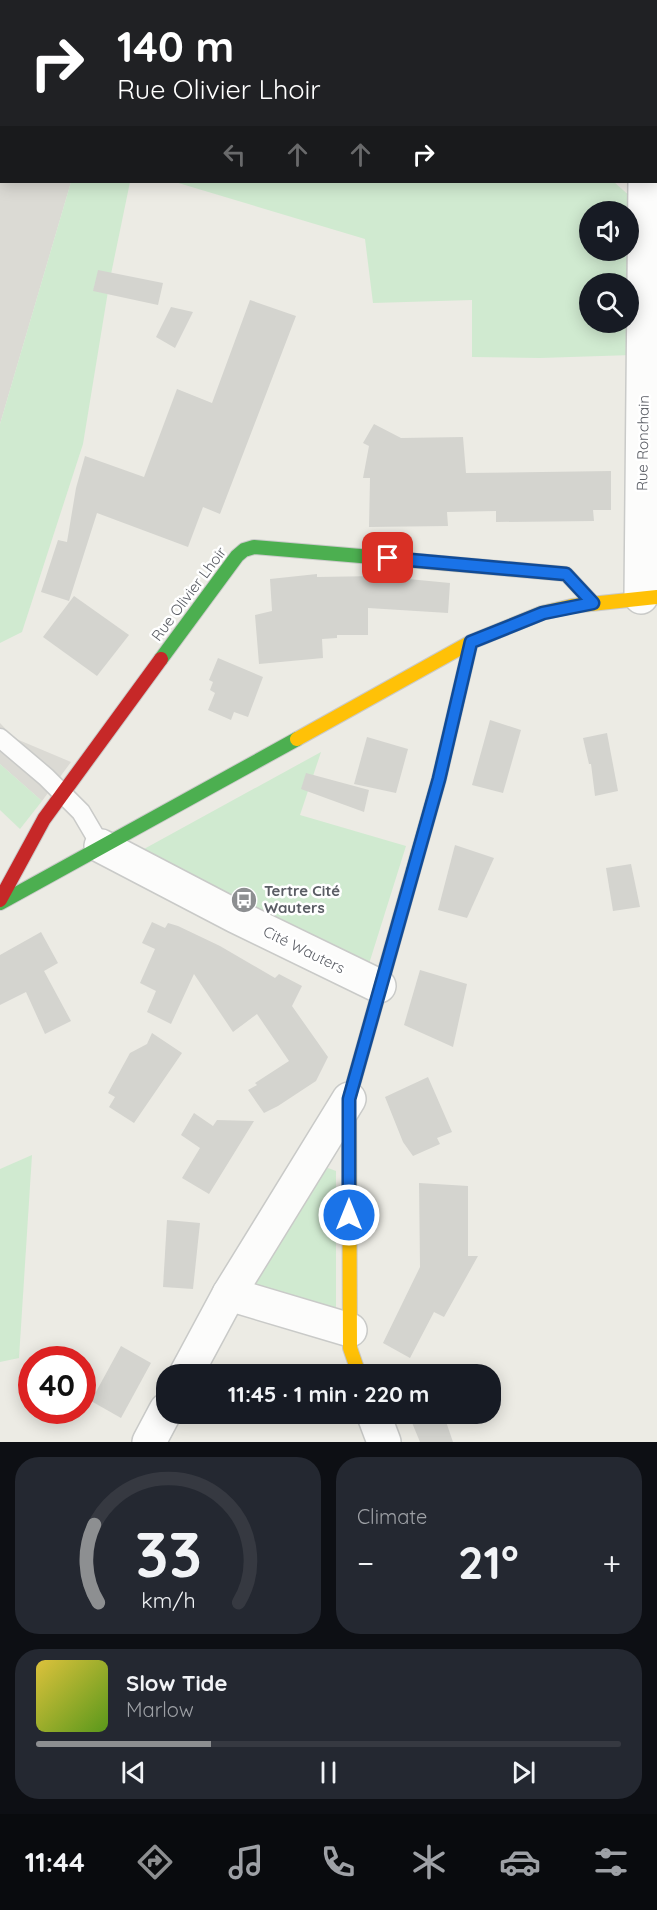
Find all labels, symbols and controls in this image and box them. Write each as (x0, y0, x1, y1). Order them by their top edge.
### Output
text: 140 m (117, 20, 234, 73)
icon: right (18, 24, 96, 102)
text: Rue Olivier Lhoir (117, 72, 321, 106)
icon: left (218, 138, 251, 171)
icon: ahead (281, 138, 314, 171)
icon: ahead (344, 138, 377, 171)
icon: right (407, 138, 440, 171)
map controls (579, 201, 639, 333)
button: sound (579, 201, 639, 261)
button: search (579, 273, 639, 333)
street label: Rue Ronchain (632, 395, 653, 491)
pin (362, 532, 413, 583)
icon: arrive (371, 541, 404, 574)
street label: Rue Olivier Lhoir (147, 543, 230, 645)
place label: Tertre Cité Wauters (264, 881, 340, 917)
bus stop icon: Tertre Cité Wauters (229, 885, 259, 915)
street label: Cité Wauters (260, 922, 348, 978)
position arrow (317, 1183, 381, 1247)
speed limit sign: 40 (18, 1346, 96, 1424)
text: 11:45 · 1 min · 220 m (228, 1380, 429, 1408)
text: Climate (357, 1504, 427, 1529)
text: 33 (134, 1515, 202, 1593)
text: 21° (458, 1534, 519, 1590)
text: − (357, 1542, 374, 1583)
text: + (602, 1542, 621, 1583)
text: km/h (141, 1587, 195, 1613)
text: Slow Tide (126, 1669, 227, 1697)
text: Marlow (126, 1697, 194, 1722)
icon: previous (117, 1756, 150, 1789)
icon: pause (312, 1756, 345, 1789)
icon: next (507, 1756, 540, 1789)
icon: directions (134, 1841, 176, 1883)
icon: music (225, 1841, 267, 1883)
icon: phone (317, 1841, 359, 1883)
icon: climate (408, 1841, 450, 1883)
icon: car (499, 1841, 541, 1883)
icon: filters (590, 1841, 632, 1883)
text: 11:44 (25, 1845, 85, 1879)

